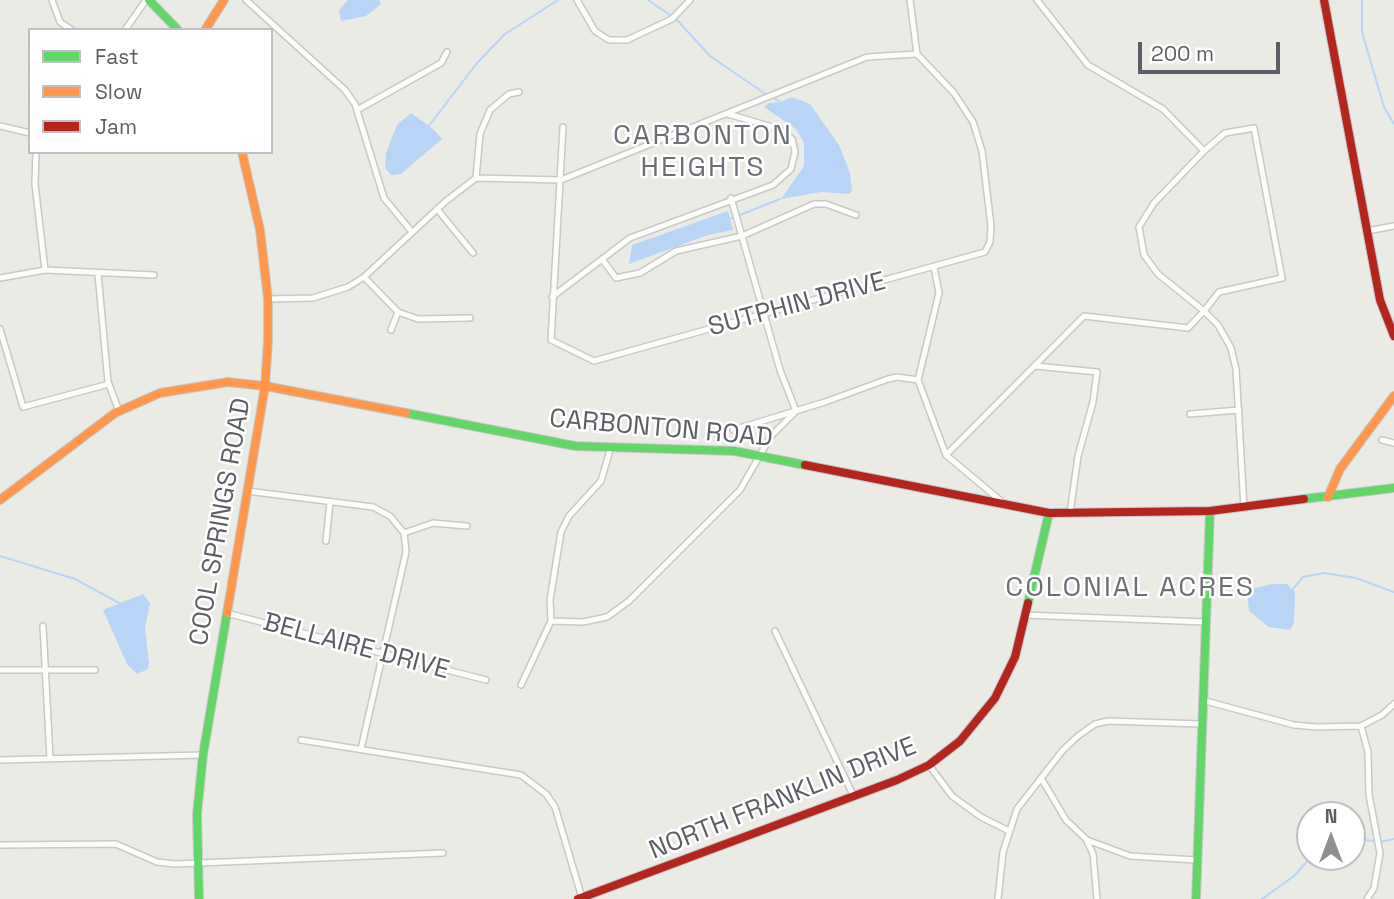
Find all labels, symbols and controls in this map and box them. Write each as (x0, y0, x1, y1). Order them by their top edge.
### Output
legend (28, 28, 273, 154)
scale bar (1142, 28, 1284, 72)
text: 200 m (1151, 40, 1214, 67)
text: Fast (95, 43, 139, 70)
text: Slow (95, 78, 143, 105)
text: Jam (95, 113, 137, 140)
district label: CARBONTON HEIGHTS (614, 119, 792, 185)
street label: SUTPHIN DRIVE (705, 266, 889, 344)
street label: COOL SPRINGS ROAD (184, 396, 258, 648)
street label: CARBONTON ROAD (548, 404, 774, 454)
district label: COLONIAL ACRES (1007, 571, 1253, 605)
street label: BELLAIRE DRIVE (260, 607, 452, 687)
street label: NORTH FRANKLIN DRIVE (645, 731, 921, 867)
north arrow (1296, 801, 1366, 871)
text: N (1325, 804, 1337, 829)

